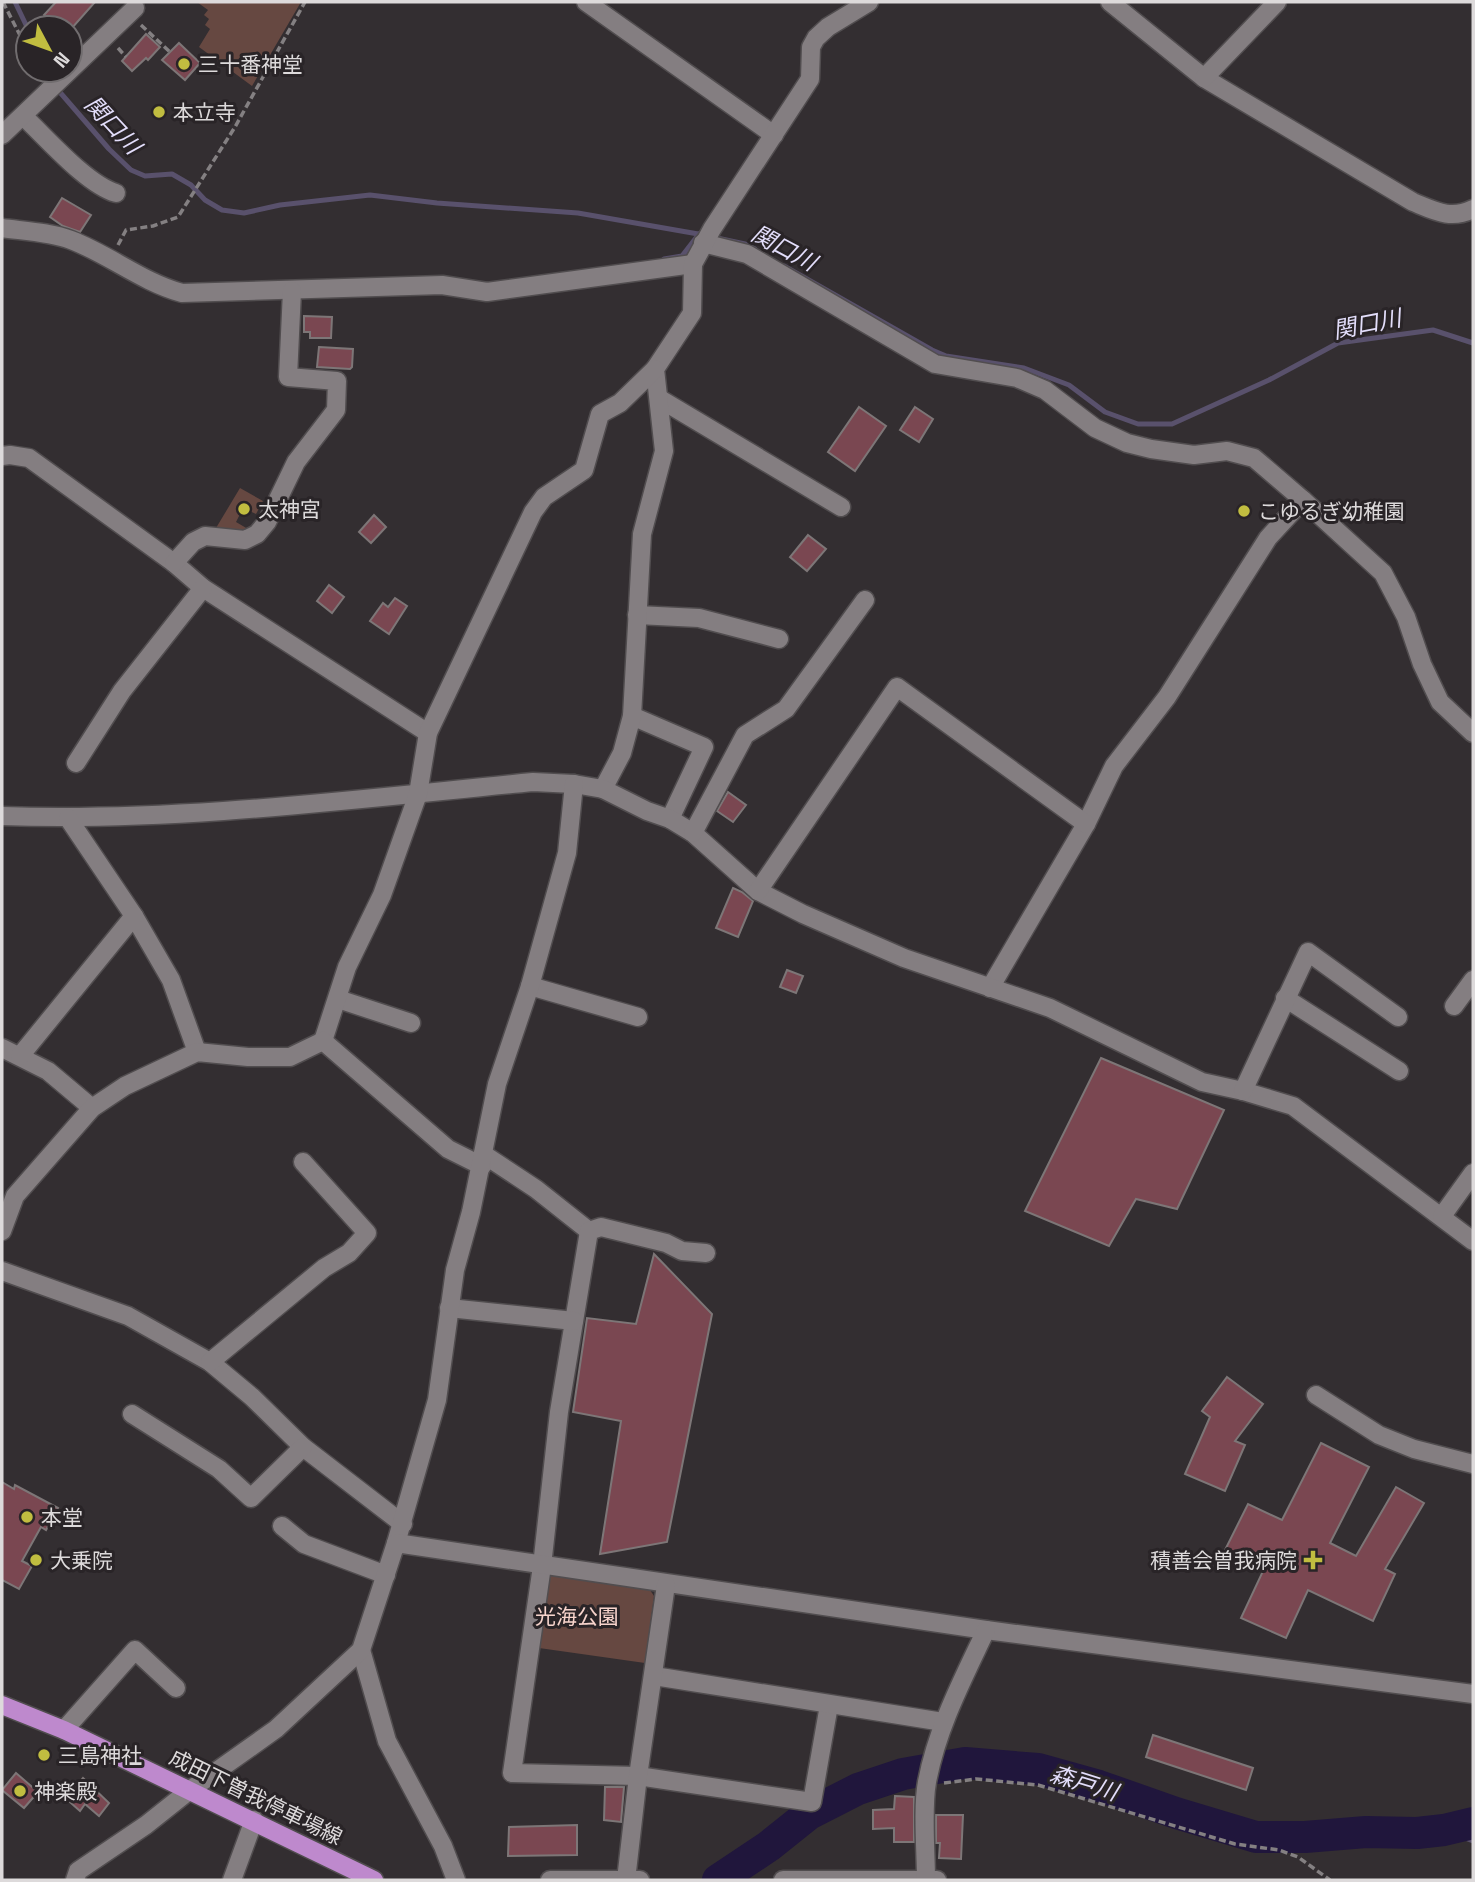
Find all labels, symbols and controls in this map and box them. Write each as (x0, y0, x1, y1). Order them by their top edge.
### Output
north arrow (14, 14, 84, 84)
text: N (48, 47, 75, 73)
place label: 三十番神堂 (198, 51, 303, 78)
marker: 三十番神堂 (176, 56, 192, 72)
water label: 関口川 (79, 90, 150, 163)
place label: 本立寺 (173, 99, 236, 126)
marker: 本立寺 (151, 104, 167, 120)
water label: 関口川 (746, 219, 824, 279)
water label: 関口川 (1330, 302, 1407, 345)
place label: 太神宮 (258, 496, 321, 523)
place label: こゆるぎ幼稚園 (1258, 498, 1405, 525)
marker: 太神宮 (236, 501, 252, 517)
marker: こゆるぎ幼稚園 (1236, 503, 1252, 519)
place label: 本堂 (41, 1504, 83, 1531)
marker: 本堂 (19, 1509, 35, 1525)
place label: 大乗院 (50, 1547, 113, 1574)
place label: 積善会曽我病院 (1150, 1547, 1297, 1574)
marker: 積善会曽我病院 (1303, 1550, 1323, 1570)
marker: 大乗院 (28, 1552, 44, 1568)
park label: 光海公園 (535, 1603, 619, 1630)
place label: 三島神社 (58, 1742, 142, 1769)
street label: 成田下曽我停車場線 (165, 1743, 347, 1851)
marker: 三島神社 (36, 1747, 52, 1763)
water label: 森戸川 (1047, 1759, 1124, 1808)
place label: 神楽殿 (34, 1778, 97, 1805)
marker: 神楽殿 (12, 1783, 28, 1799)

